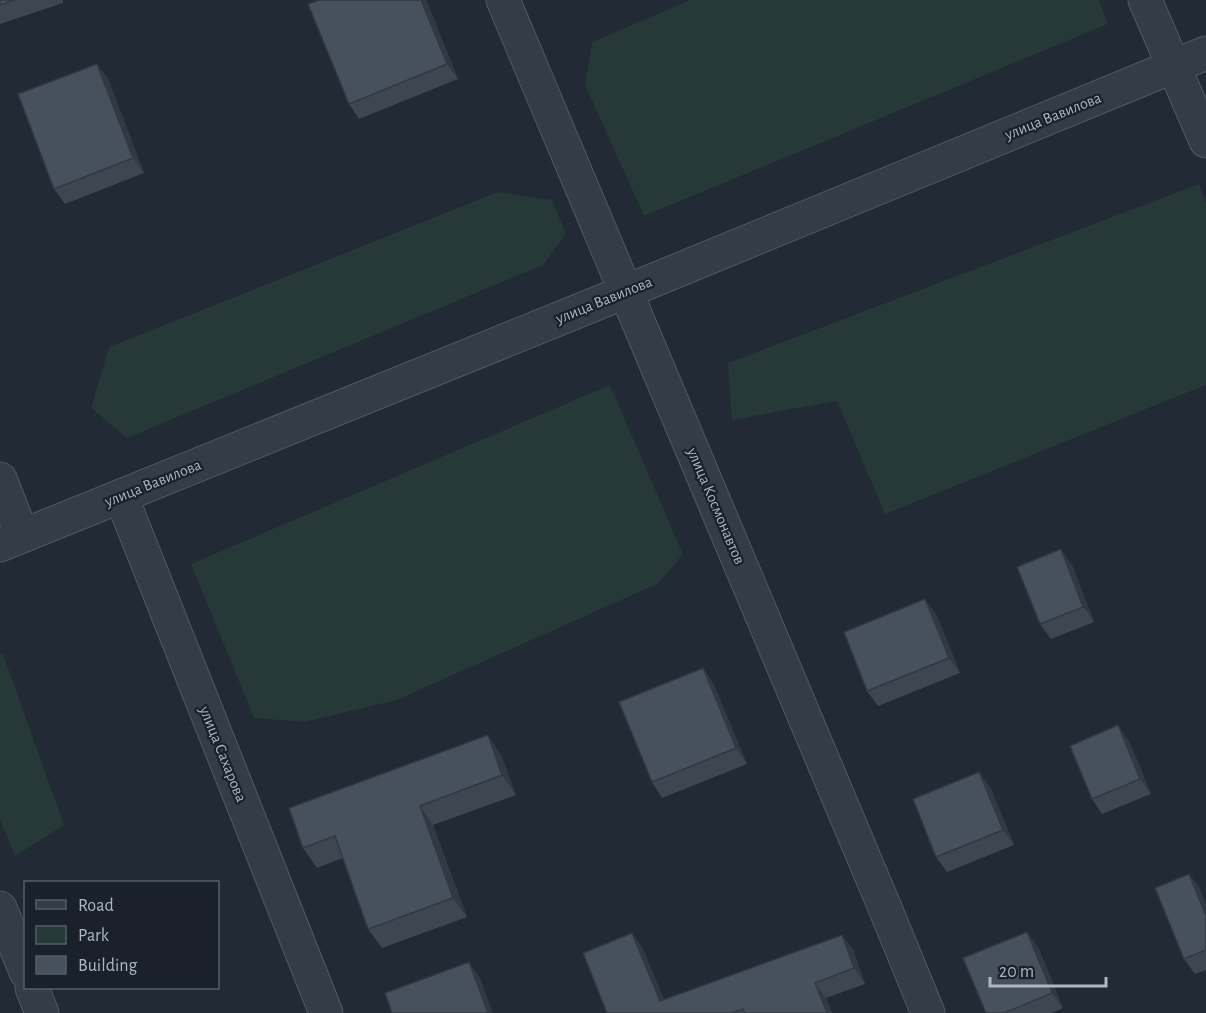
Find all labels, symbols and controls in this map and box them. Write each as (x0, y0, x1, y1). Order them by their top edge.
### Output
street label: улица Вавилова (1002, 89, 1104, 144)
street label: улица Вавилова (553, 273, 655, 328)
street label: улица Космонавтов (683, 444, 748, 567)
street label: улица Вавилова (102, 456, 204, 511)
street label: улица Сахарова (195, 703, 249, 804)
legend (24, 881, 219, 989)
text: Road (78, 897, 114, 915)
text: Park (78, 927, 110, 945)
scale bar (990, 950, 1106, 988)
text: Building (78, 957, 138, 975)
text: 20 m (999, 963, 1034, 981)

